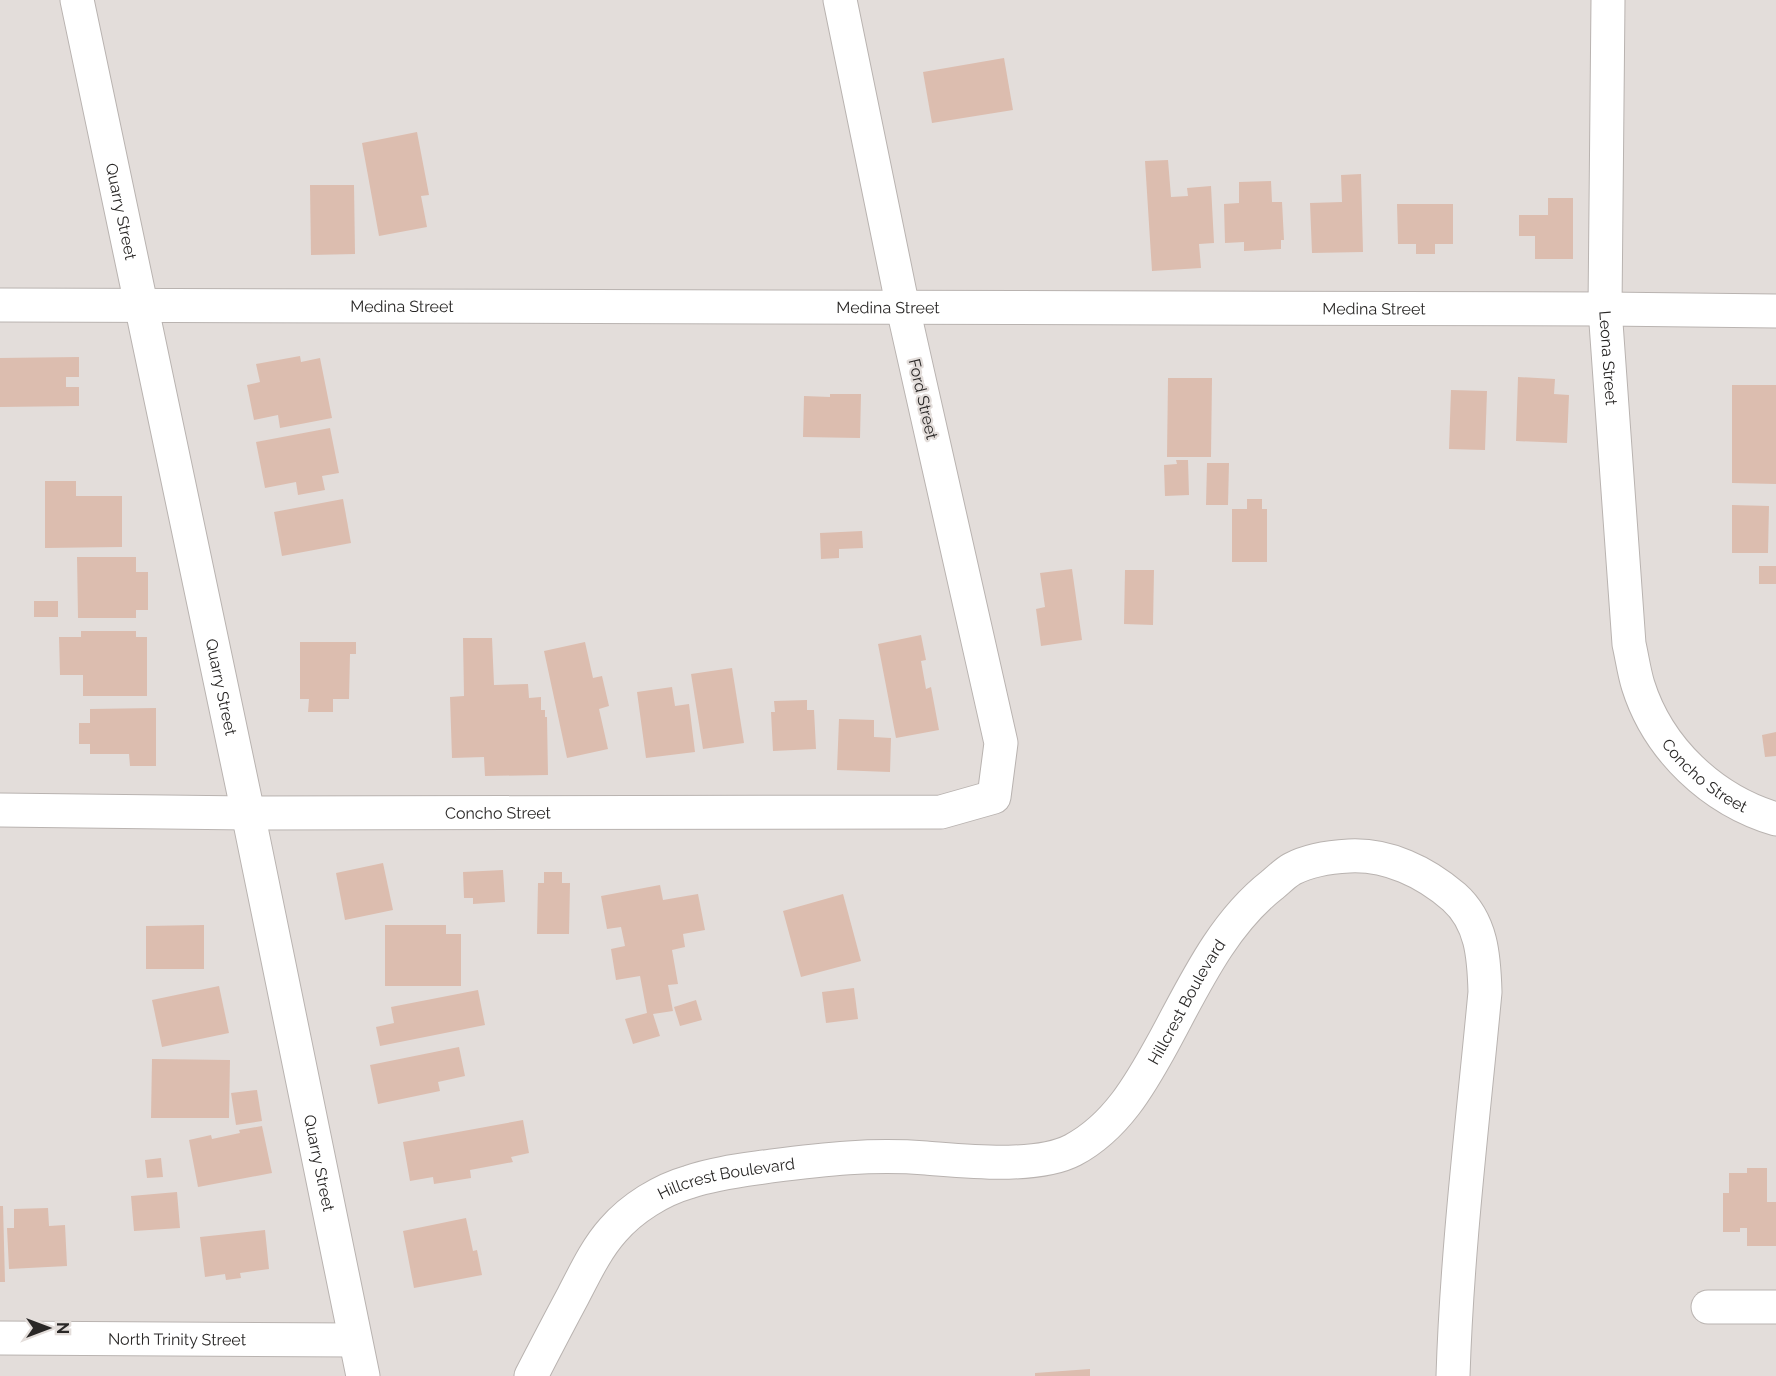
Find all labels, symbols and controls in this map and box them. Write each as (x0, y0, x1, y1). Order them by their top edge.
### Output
street label: Quarry Street (102, 161, 141, 262)
street label: Medina Street (350, 296, 454, 316)
street label: Medina Street (836, 298, 940, 317)
street label: Medina Street (1322, 299, 1426, 318)
street label: Leona Street (1596, 310, 1621, 406)
street label: Ford Street (904, 357, 942, 442)
street label: Quarry Street (202, 637, 241, 738)
street label: Concho Street (1658, 735, 1751, 816)
street label: Concho Street (445, 803, 552, 822)
street label: Hillcrest Boulevard (1144, 935, 1229, 1068)
street label: Quarry Street (300, 1113, 339, 1214)
street label: Hillcrest Boulevard (654, 1154, 796, 1203)
north arrow (18, 1298, 78, 1358)
text: N (53, 1322, 72, 1334)
street label: North Trinity Street (108, 1329, 247, 1349)

